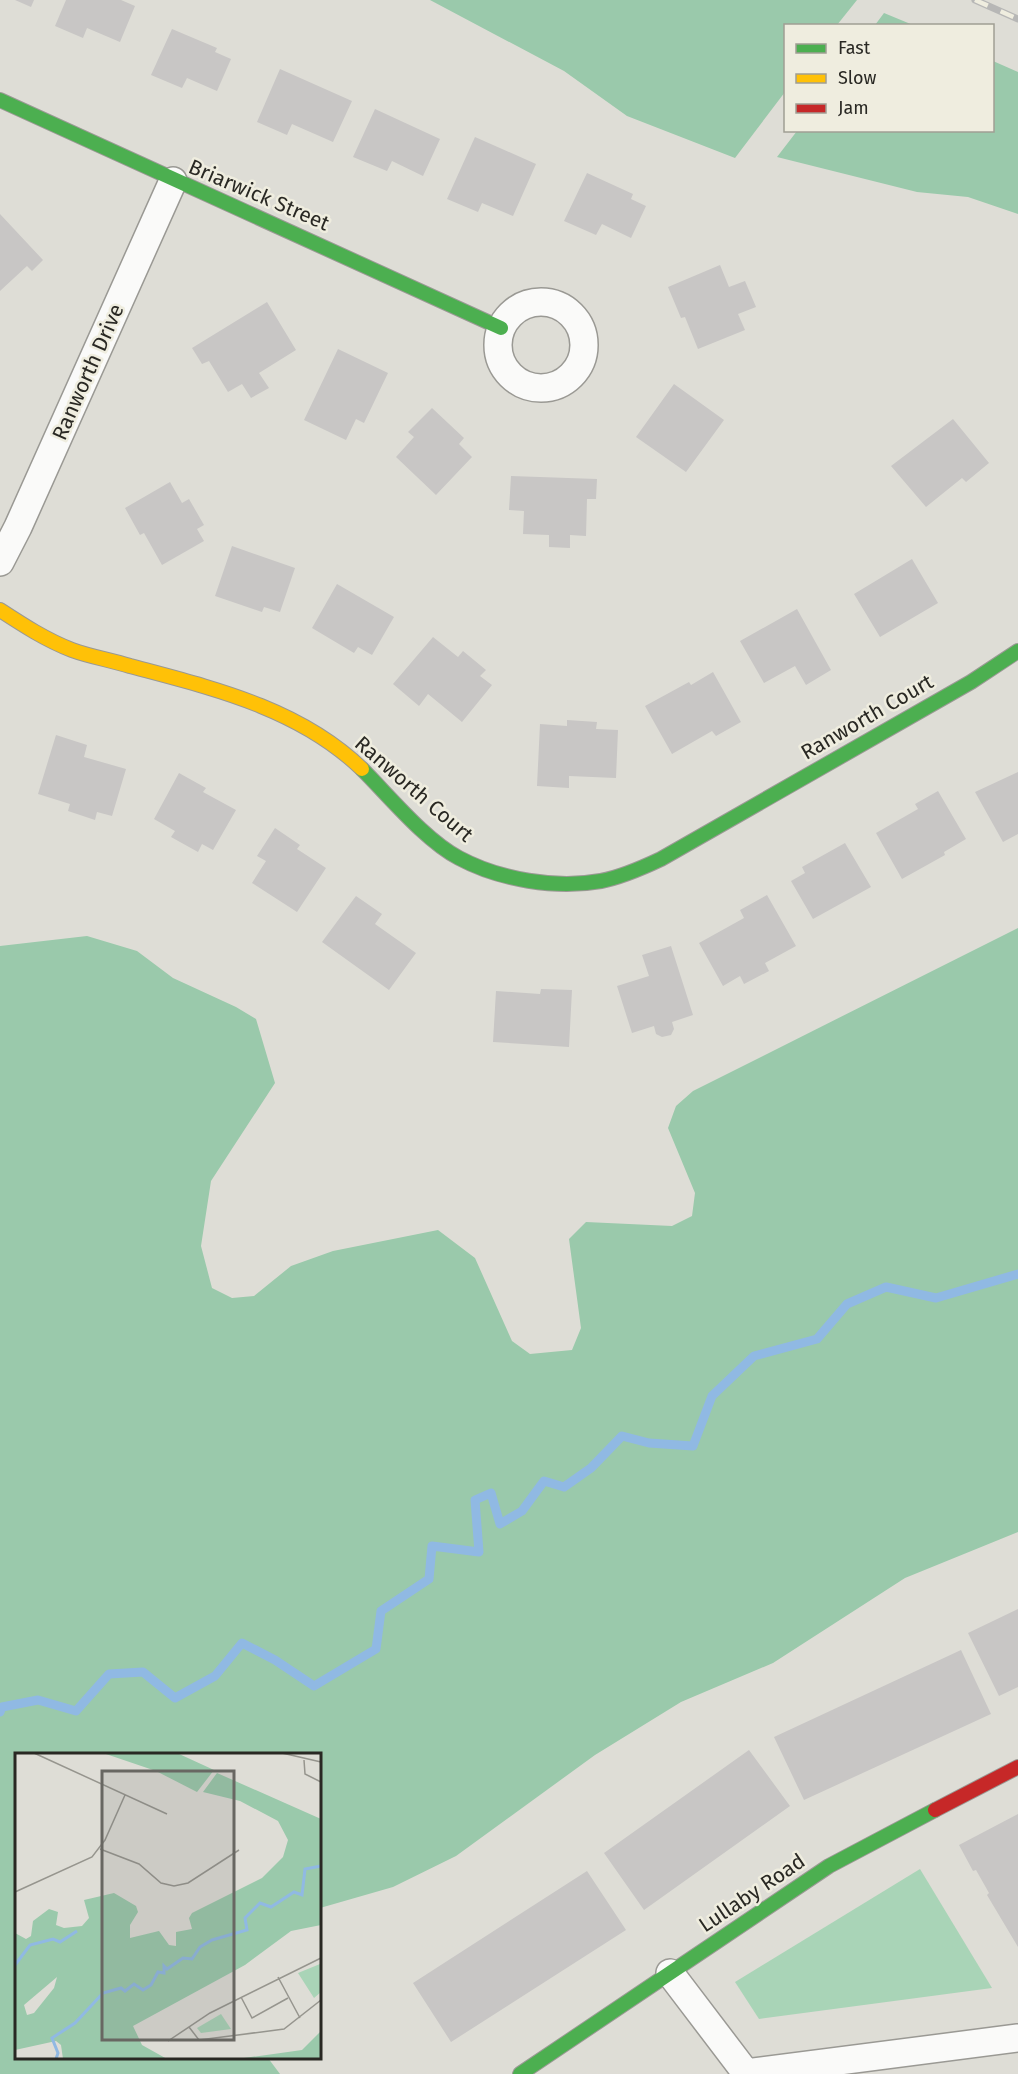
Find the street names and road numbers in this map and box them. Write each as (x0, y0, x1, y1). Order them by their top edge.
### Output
street label: Briarwick Street (185, 154, 334, 237)
street label: Ranworth Drive (46, 300, 130, 444)
street label: Ranworth Court (796, 668, 938, 765)
street label: Ranworth Court (349, 730, 479, 848)
street label: Lullaby Road (694, 1848, 810, 1938)

